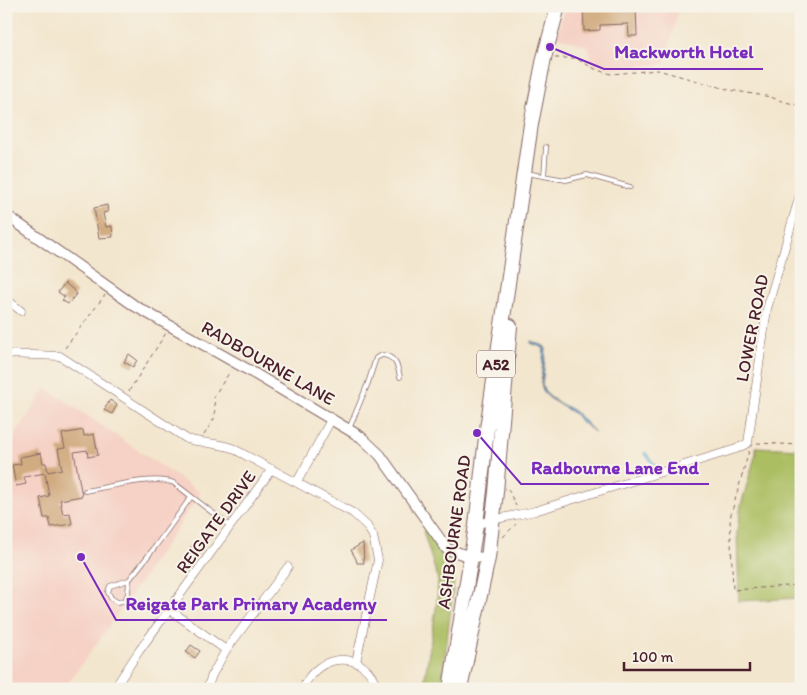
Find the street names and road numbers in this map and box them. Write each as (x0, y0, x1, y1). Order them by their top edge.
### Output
street label: LOWER ROAD (731, 272, 773, 384)
street label: RADBOURNE LANE (197, 316, 339, 410)
road number: A52 (477, 350, 515, 378)
street label: ASHBOURNE ROAD (432, 453, 476, 610)
street label: REIGATE DRIVE (171, 466, 261, 578)

